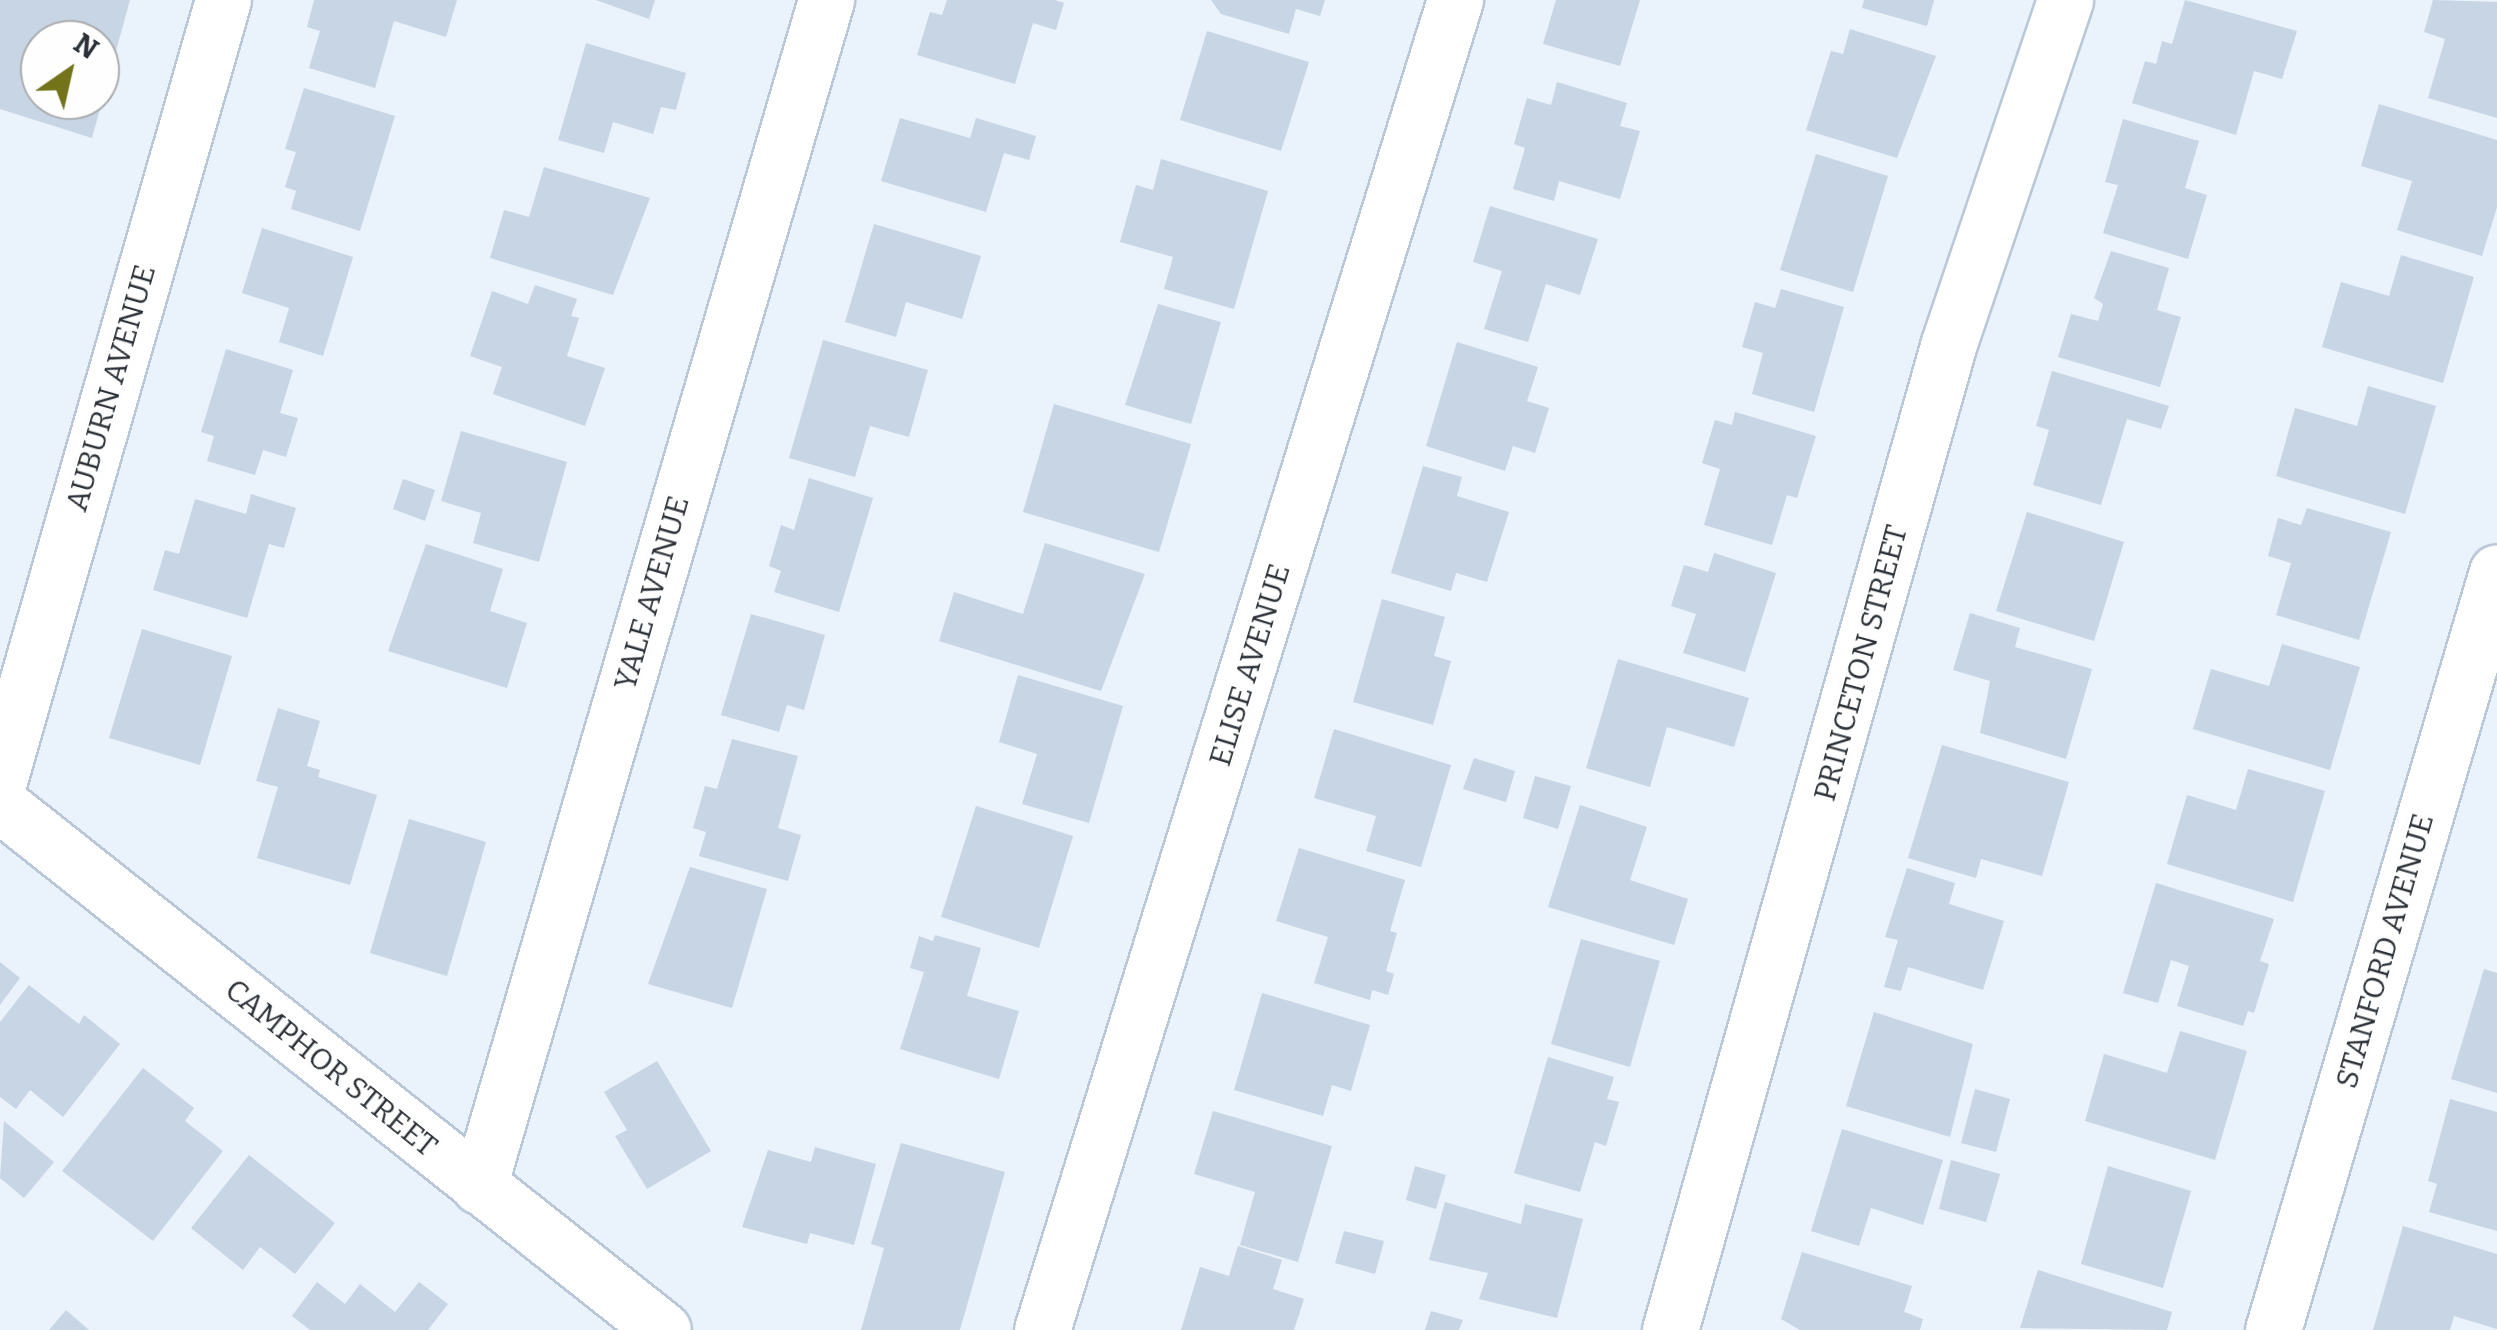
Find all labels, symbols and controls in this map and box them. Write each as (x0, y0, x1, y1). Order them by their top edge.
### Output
north arrow (20, 20, 120, 120)
text: N (68, 27, 104, 66)
street label: AUBURN AVENUE (59, 261, 163, 515)
street label: YALE AVENUE (607, 492, 697, 694)
street label: PRINCETON STREET (1807, 521, 1915, 805)
street label: ELISE AVENUE (1202, 560, 1298, 770)
street label: STANFORD AVENUE (2329, 810, 2441, 1092)
street label: CAMPHOR STREET (218, 972, 444, 1164)

